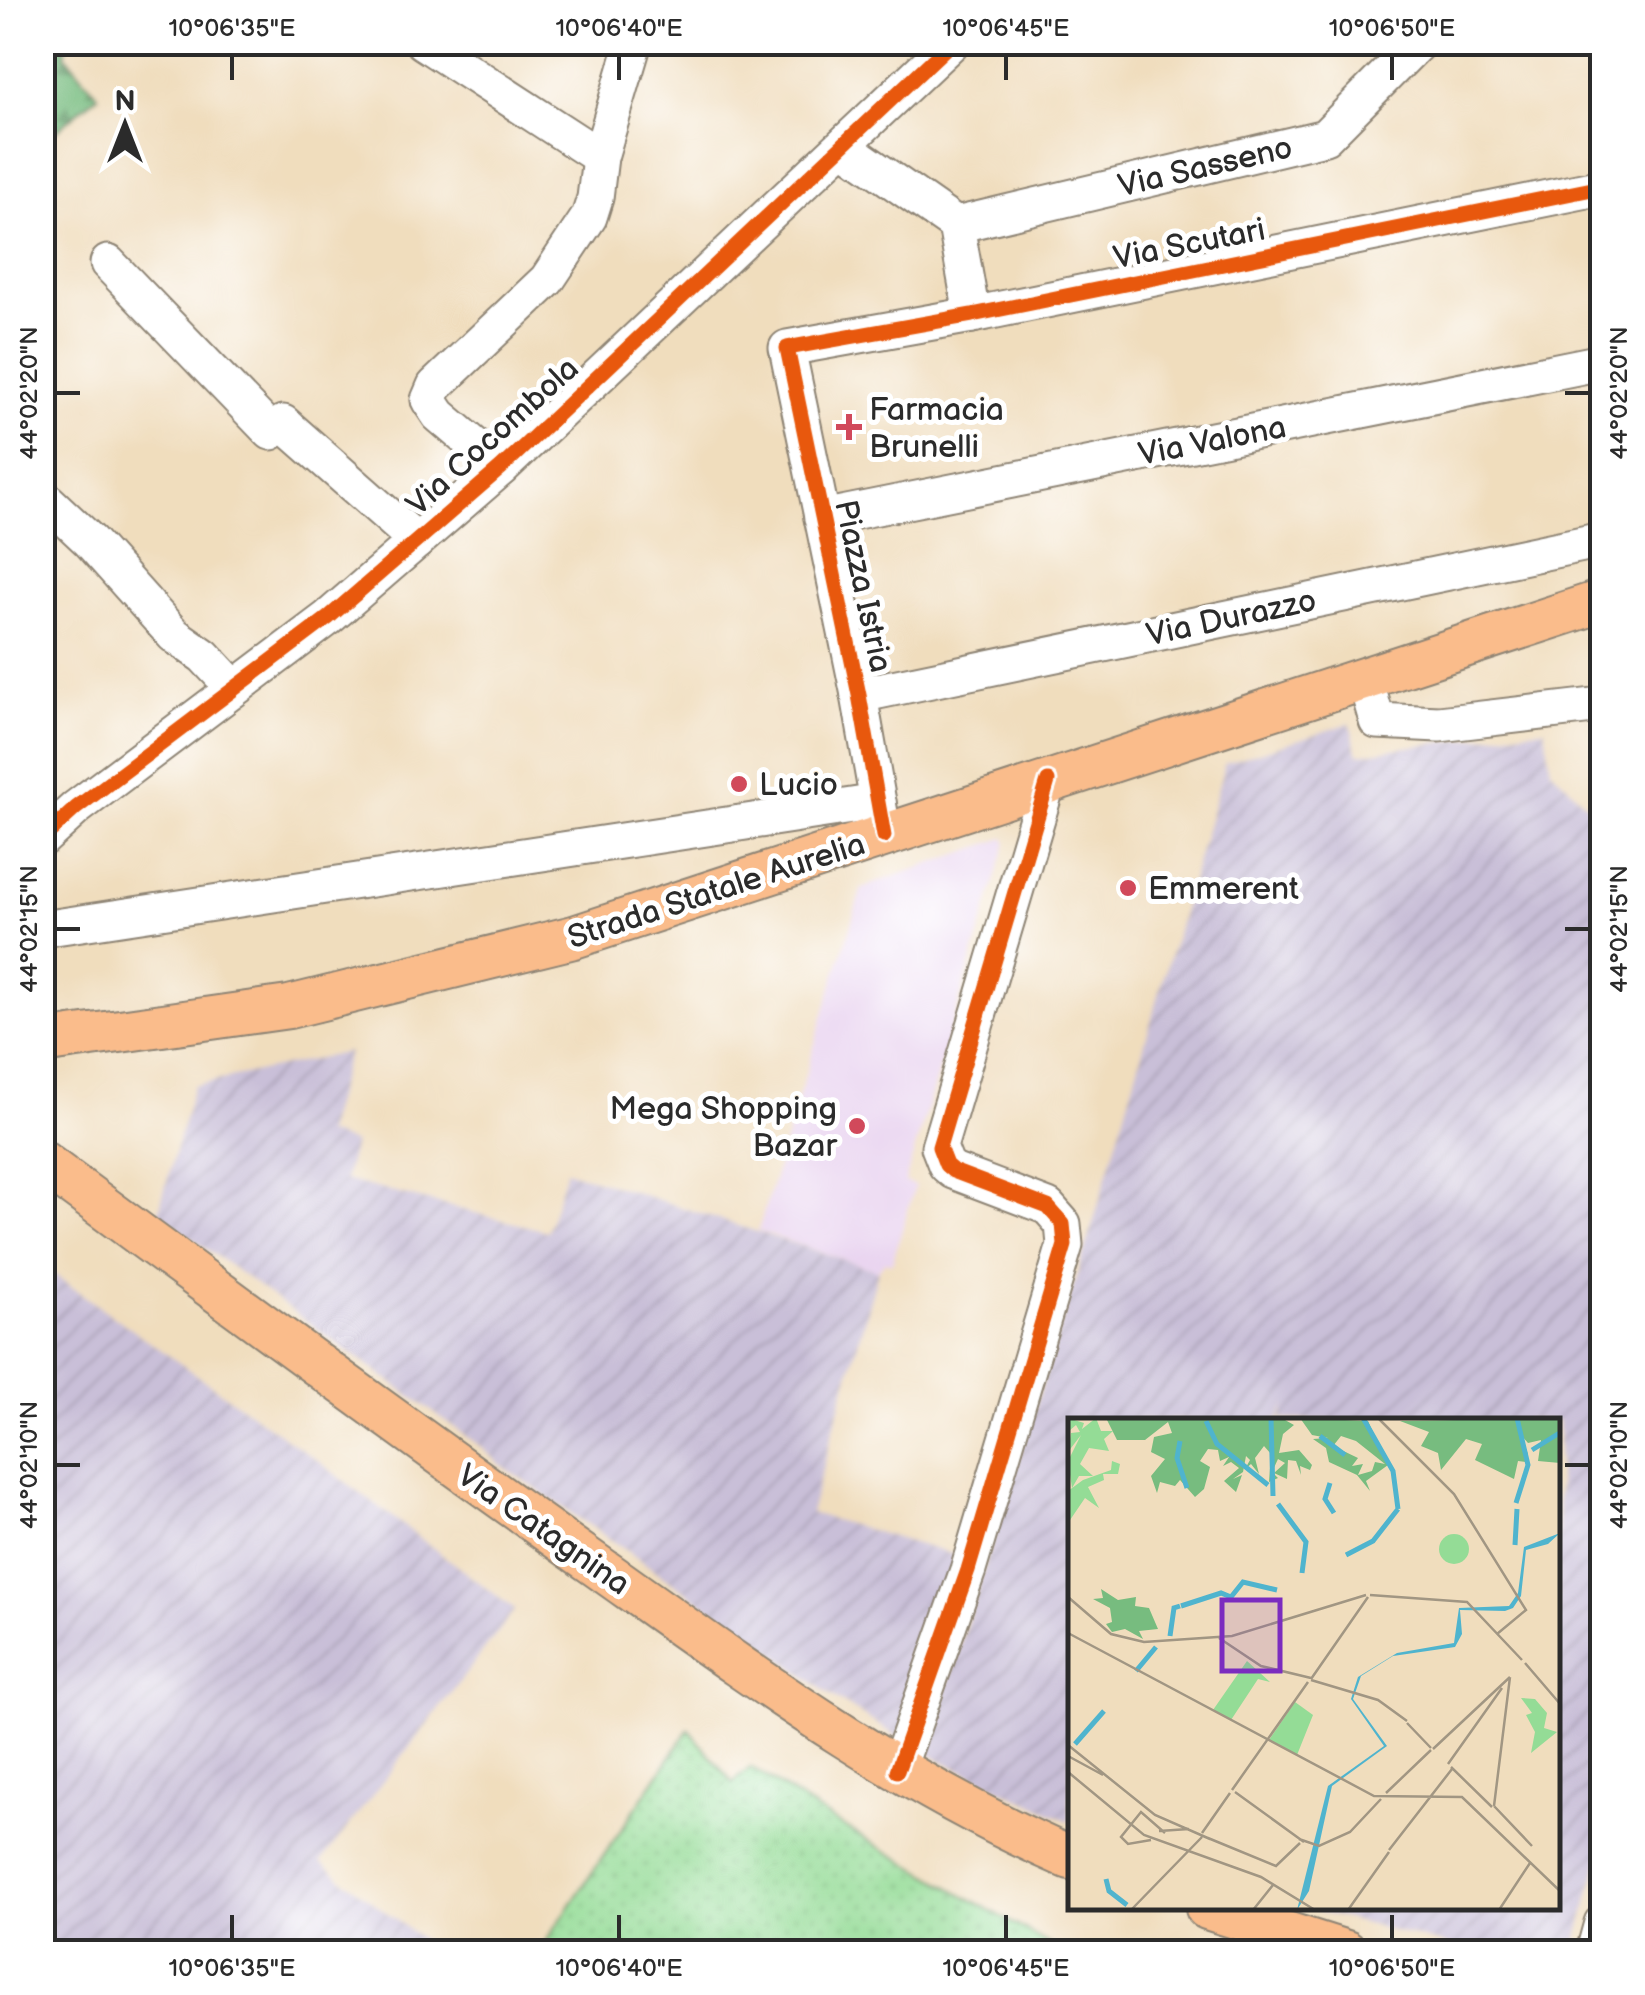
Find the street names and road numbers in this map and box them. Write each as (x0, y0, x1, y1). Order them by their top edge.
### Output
street label: Via Sasseno (1114, 128, 1296, 206)
street label: Via Scutari (1110, 211, 1268, 278)
street label: Via Cocombola (399, 350, 587, 525)
street label: Via Valona (1135, 408, 1289, 475)
street label: Piazza Istria (825, 496, 900, 676)
street label: Via Durazzo (1143, 581, 1320, 655)
street label: Strada Statale Aurelia (563, 825, 870, 958)
street label: Via Catagnina (449, 1456, 637, 1604)

